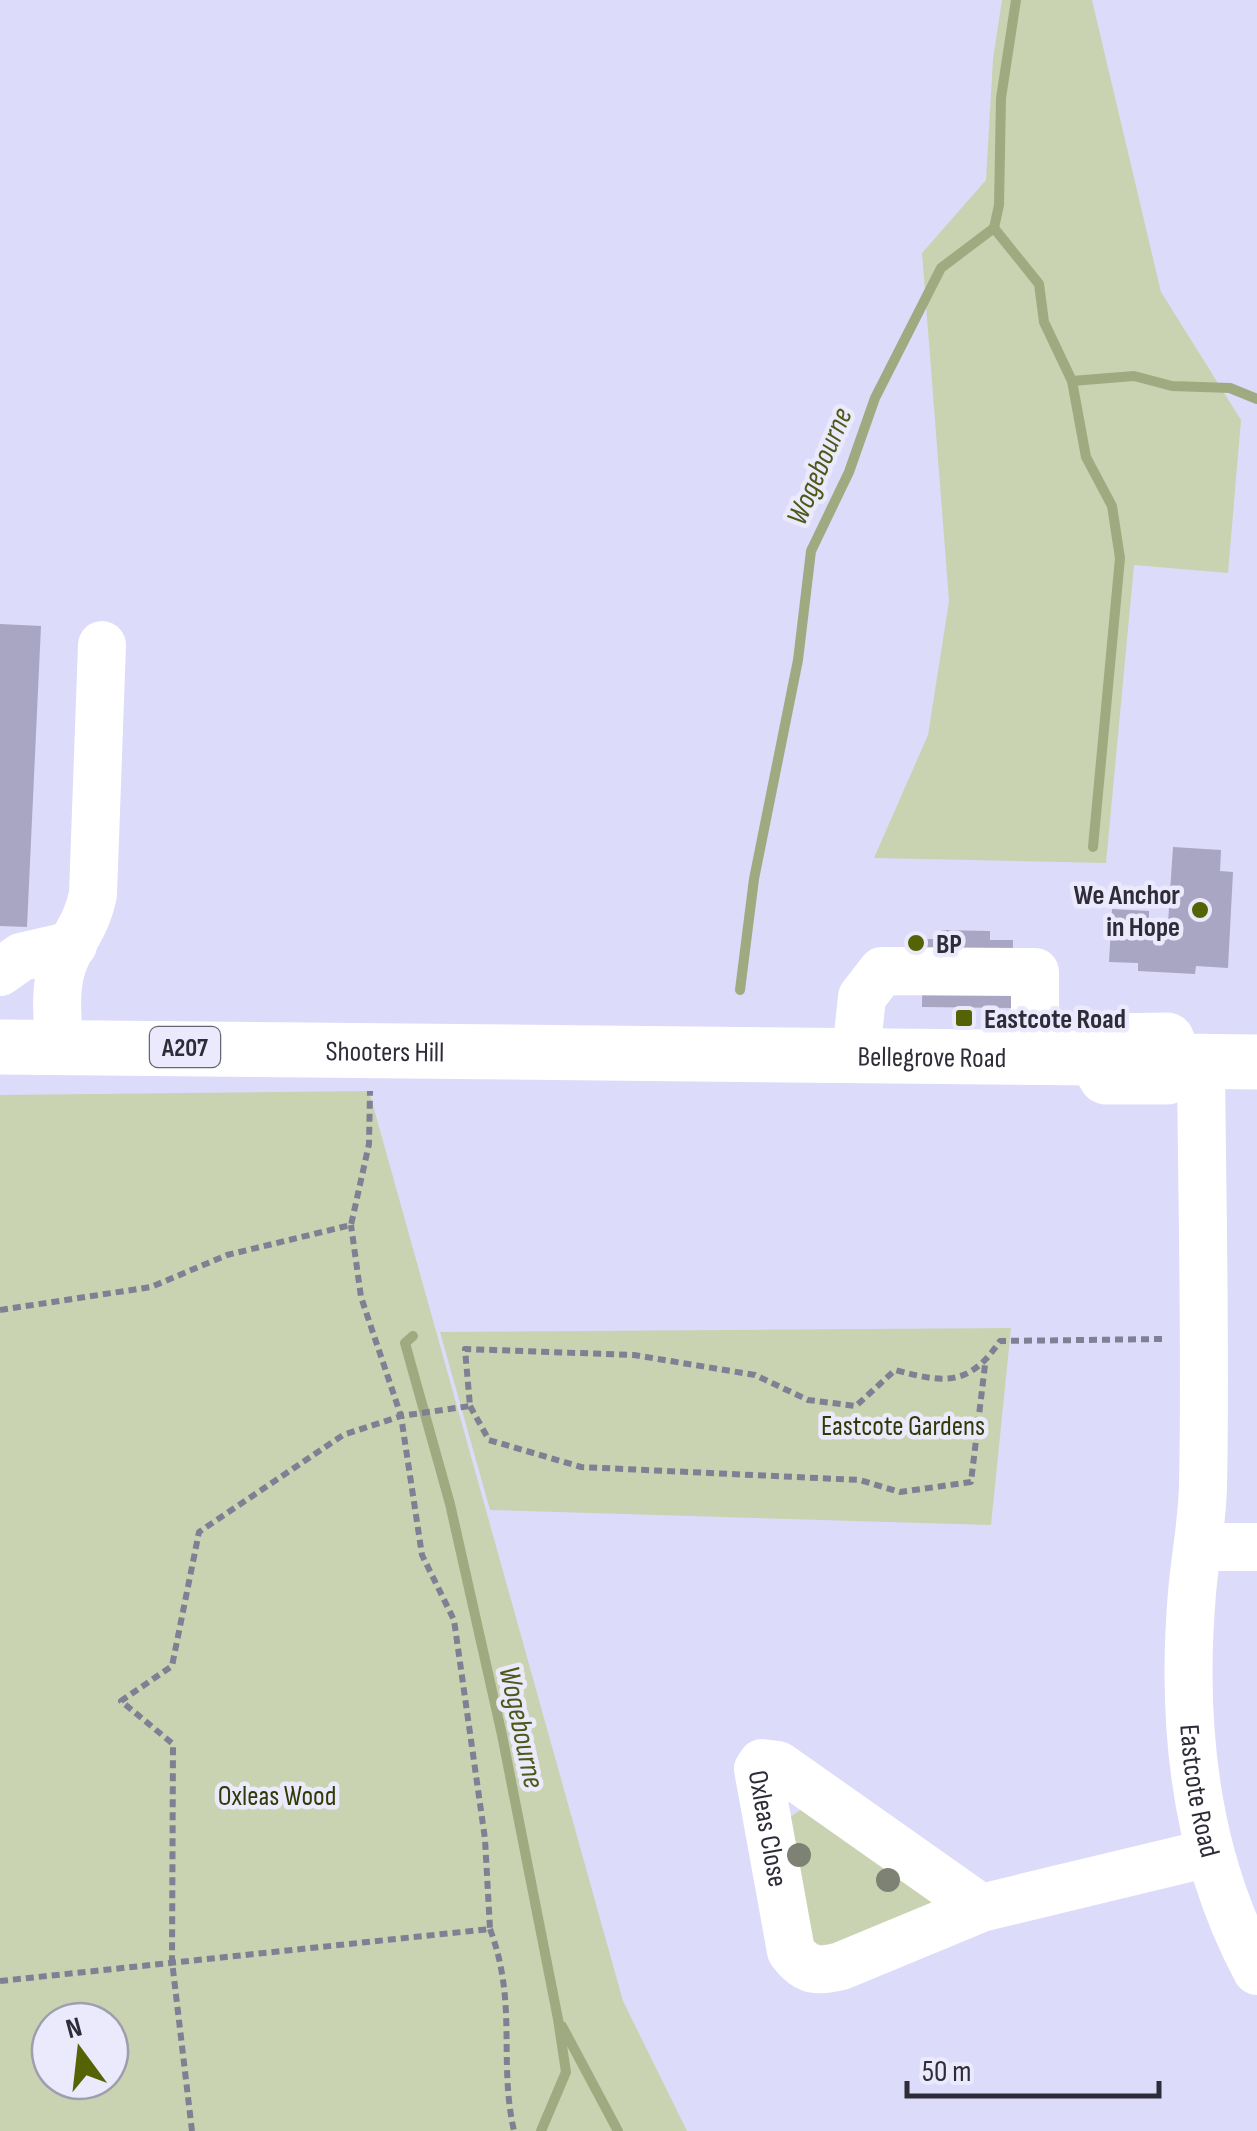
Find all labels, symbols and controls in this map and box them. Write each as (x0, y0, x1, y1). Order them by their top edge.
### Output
water label: Wogebourne (779, 402, 861, 530)
place label: We Anchor in Hope (1073, 879, 1180, 944)
marker: We Anchor in Hope (1189, 899, 1211, 921)
place label: BP (936, 928, 962, 961)
marker: BP (905, 932, 927, 954)
place label: Eastcote Road (984, 1003, 1126, 1036)
marker: Eastcote Road (953, 1007, 975, 1029)
road number: A207 (150, 1027, 220, 1067)
street label: Shooters Hill (325, 1035, 445, 1069)
street label: Bellegrove Road (857, 1041, 1006, 1075)
park label: Eastcote Gardens (821, 1410, 985, 1443)
water label: Wogebourne (491, 1663, 552, 1792)
street label: Eastcote Road (1172, 1723, 1226, 1861)
street label: Oxleas Close (741, 1768, 794, 1890)
park label: Oxleas Wood (218, 1780, 336, 1813)
north arrow (30, 2001, 130, 2101)
text: N (62, 2010, 85, 2046)
scale bar (907, 2036, 1160, 2098)
text: 50 m (922, 2054, 971, 2090)

